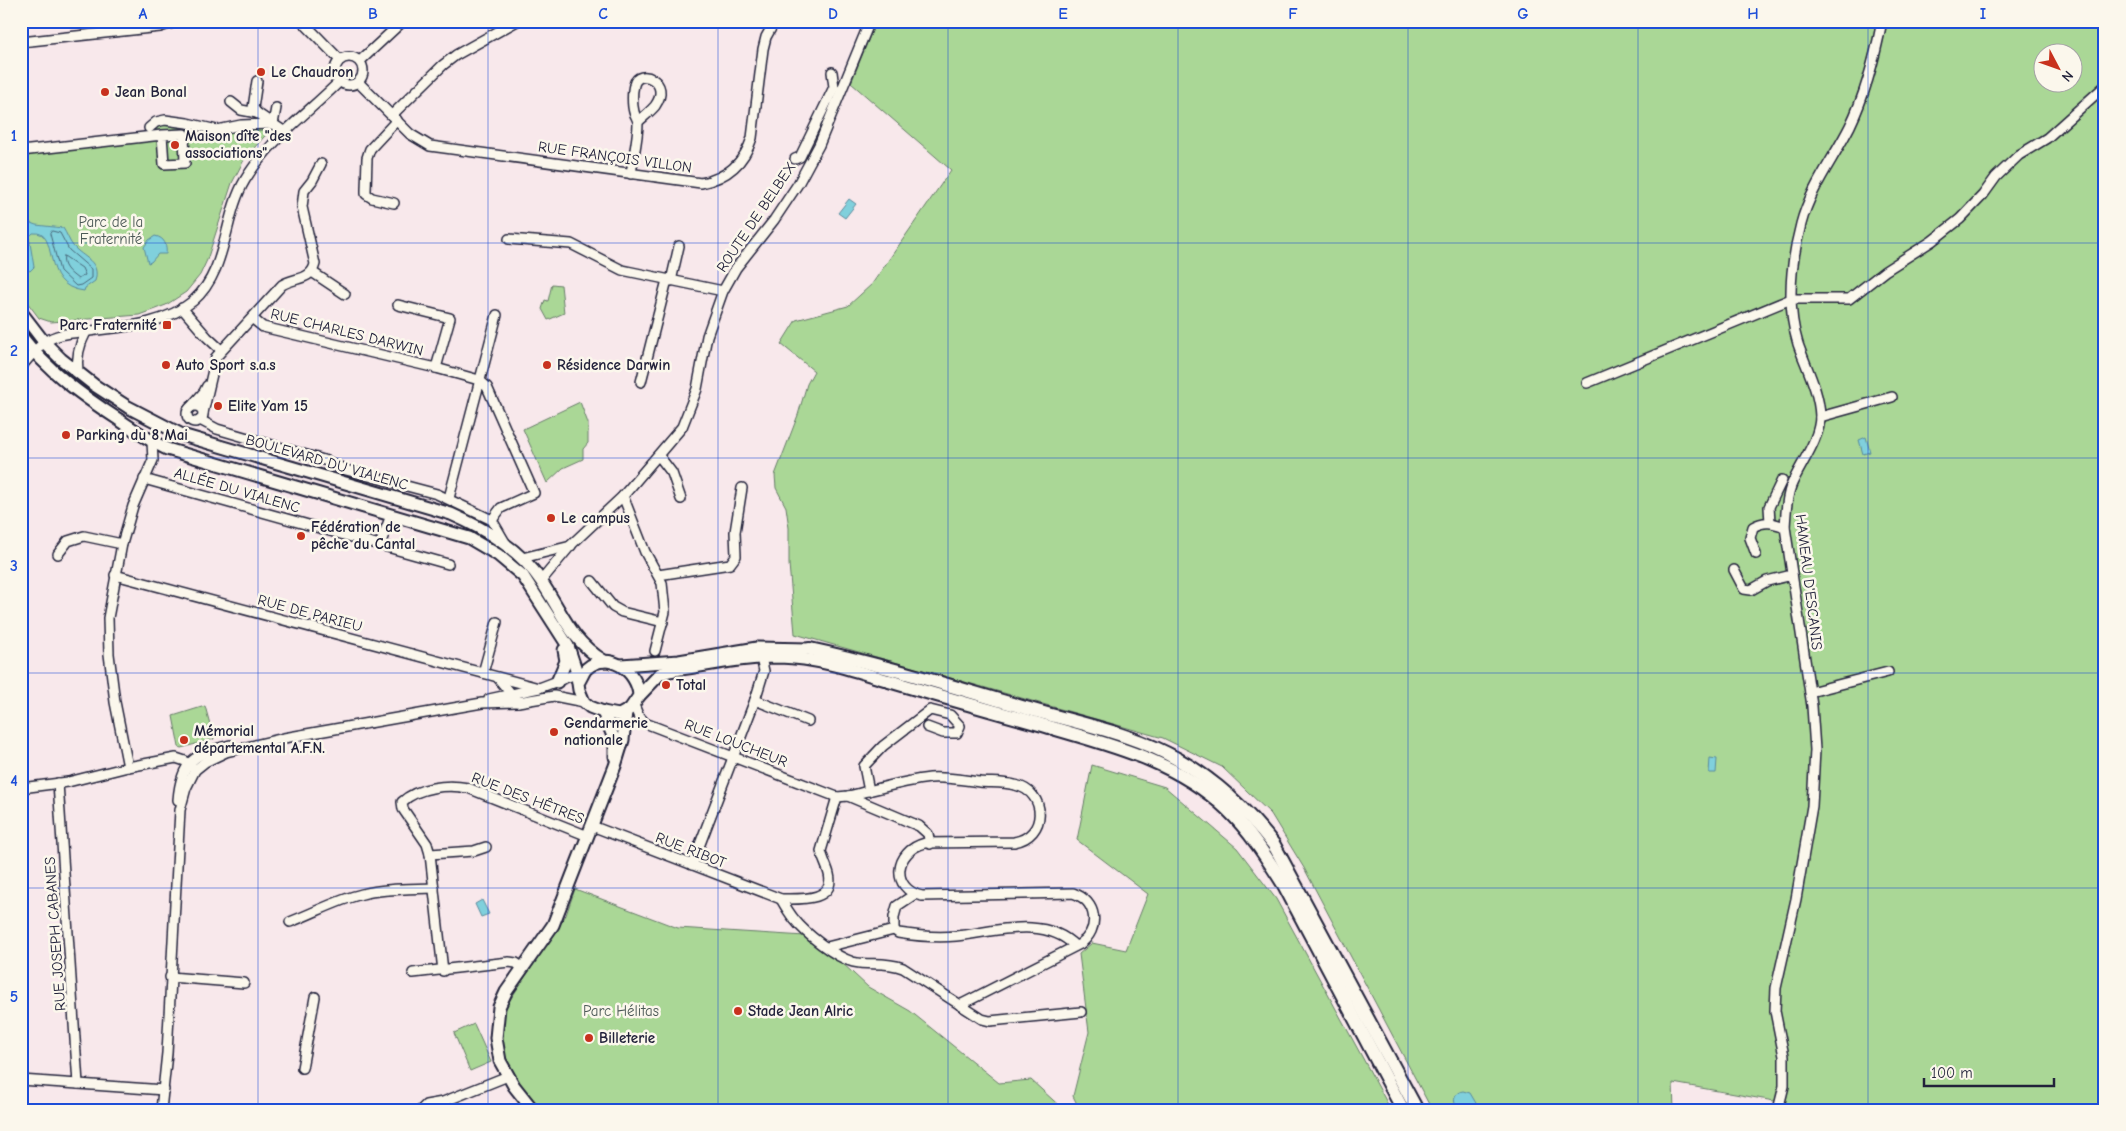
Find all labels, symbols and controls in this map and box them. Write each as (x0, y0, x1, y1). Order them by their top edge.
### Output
text: A (139, 5, 148, 23)
text: B (368, 5, 378, 23)
text: C (598, 5, 608, 23)
text: D (828, 5, 838, 23)
text: E (1058, 5, 1068, 23)
text: F (1288, 5, 1298, 23)
text: G (1517, 5, 1529, 23)
text: H (1747, 5, 1759, 23)
text: I (1980, 5, 1986, 23)
north arrow (2034, 42, 2084, 92)
place label: Le Chaudron (271, 63, 353, 81)
marker: Le Chaudron (255, 66, 267, 78)
text: N (2058, 67, 2077, 85)
place label: Jean Bonal (115, 83, 187, 101)
marker: Jean Bonal (99, 86, 111, 98)
text: 1 (11, 127, 17, 145)
place label: Maison dîte "des associations" (185, 127, 291, 162)
street label: RUE FRANÇOIS VILLON (537, 137, 693, 177)
marker: Maison dîte "des associations" (169, 139, 181, 151)
street label: ROUTE DE BELBEX (713, 159, 799, 275)
park label: Parc de la Fraternité (79, 213, 143, 248)
street label: RUE CHARLES DARWIN (269, 304, 425, 360)
place label: Parc Fraternité (59, 316, 157, 334)
marker: Parc Fraternité (161, 319, 173, 331)
text: 2 (10, 342, 18, 360)
place label: Auto Sport s.a.s (176, 356, 276, 374)
place label: Résidence Darwin (557, 356, 670, 374)
marker: Auto Sport s.a.s (160, 359, 172, 371)
marker: Résidence Darwin (541, 359, 553, 371)
place label: Elite Yam 15 (228, 397, 308, 415)
marker: Elite Yam 15 (212, 400, 224, 412)
place label: Parking du 8 Mai (76, 426, 188, 444)
marker: Parking du 8 Mai (60, 429, 72, 441)
street label: BOULEVARD DU VIALENC (244, 430, 410, 494)
street label: ALLÉE DU VIALENC (172, 462, 302, 517)
place label: Le campus (561, 509, 630, 527)
marker: Le campus (545, 512, 557, 524)
street label: HAMEAU D'ESCANIS (1792, 513, 1826, 651)
place label: Fédération de pêche du Cantal (311, 518, 415, 553)
marker: Fédération de pêche du Cantal (295, 530, 307, 542)
text: 3 (10, 557, 18, 575)
street label: RUE DE PARIEU (256, 590, 364, 636)
place label: Total (676, 676, 706, 694)
marker: Total (660, 679, 672, 691)
place label: Gendarmerie nationale (564, 714, 648, 749)
street label: RUE LOUCHEUR (682, 715, 790, 771)
place label: Mémorial départemental A.F.N. (194, 722, 325, 757)
marker: Gendarmerie nationale (548, 726, 560, 738)
marker: Mémorial départemental A.F.N. (178, 734, 190, 746)
street label: RUE DES HÊTRES (469, 767, 587, 828)
text: 4 (10, 772, 18, 790)
street label: RUE RIBOT (653, 828, 729, 872)
street label: RUE JOSEPH CABANES (41, 856, 69, 1012)
text: 5 (10, 988, 18, 1006)
park label: Parc Hélitas (583, 1002, 659, 1020)
place label: Stade Jean Alric (748, 1002, 853, 1020)
marker: Stade Jean Alric (732, 1005, 744, 1017)
place label: Billeterie (599, 1029, 655, 1047)
marker: Billeterie (583, 1032, 595, 1044)
scale bar (1924, 1056, 2054, 1088)
text: 100 m (1931, 1064, 1973, 1082)

